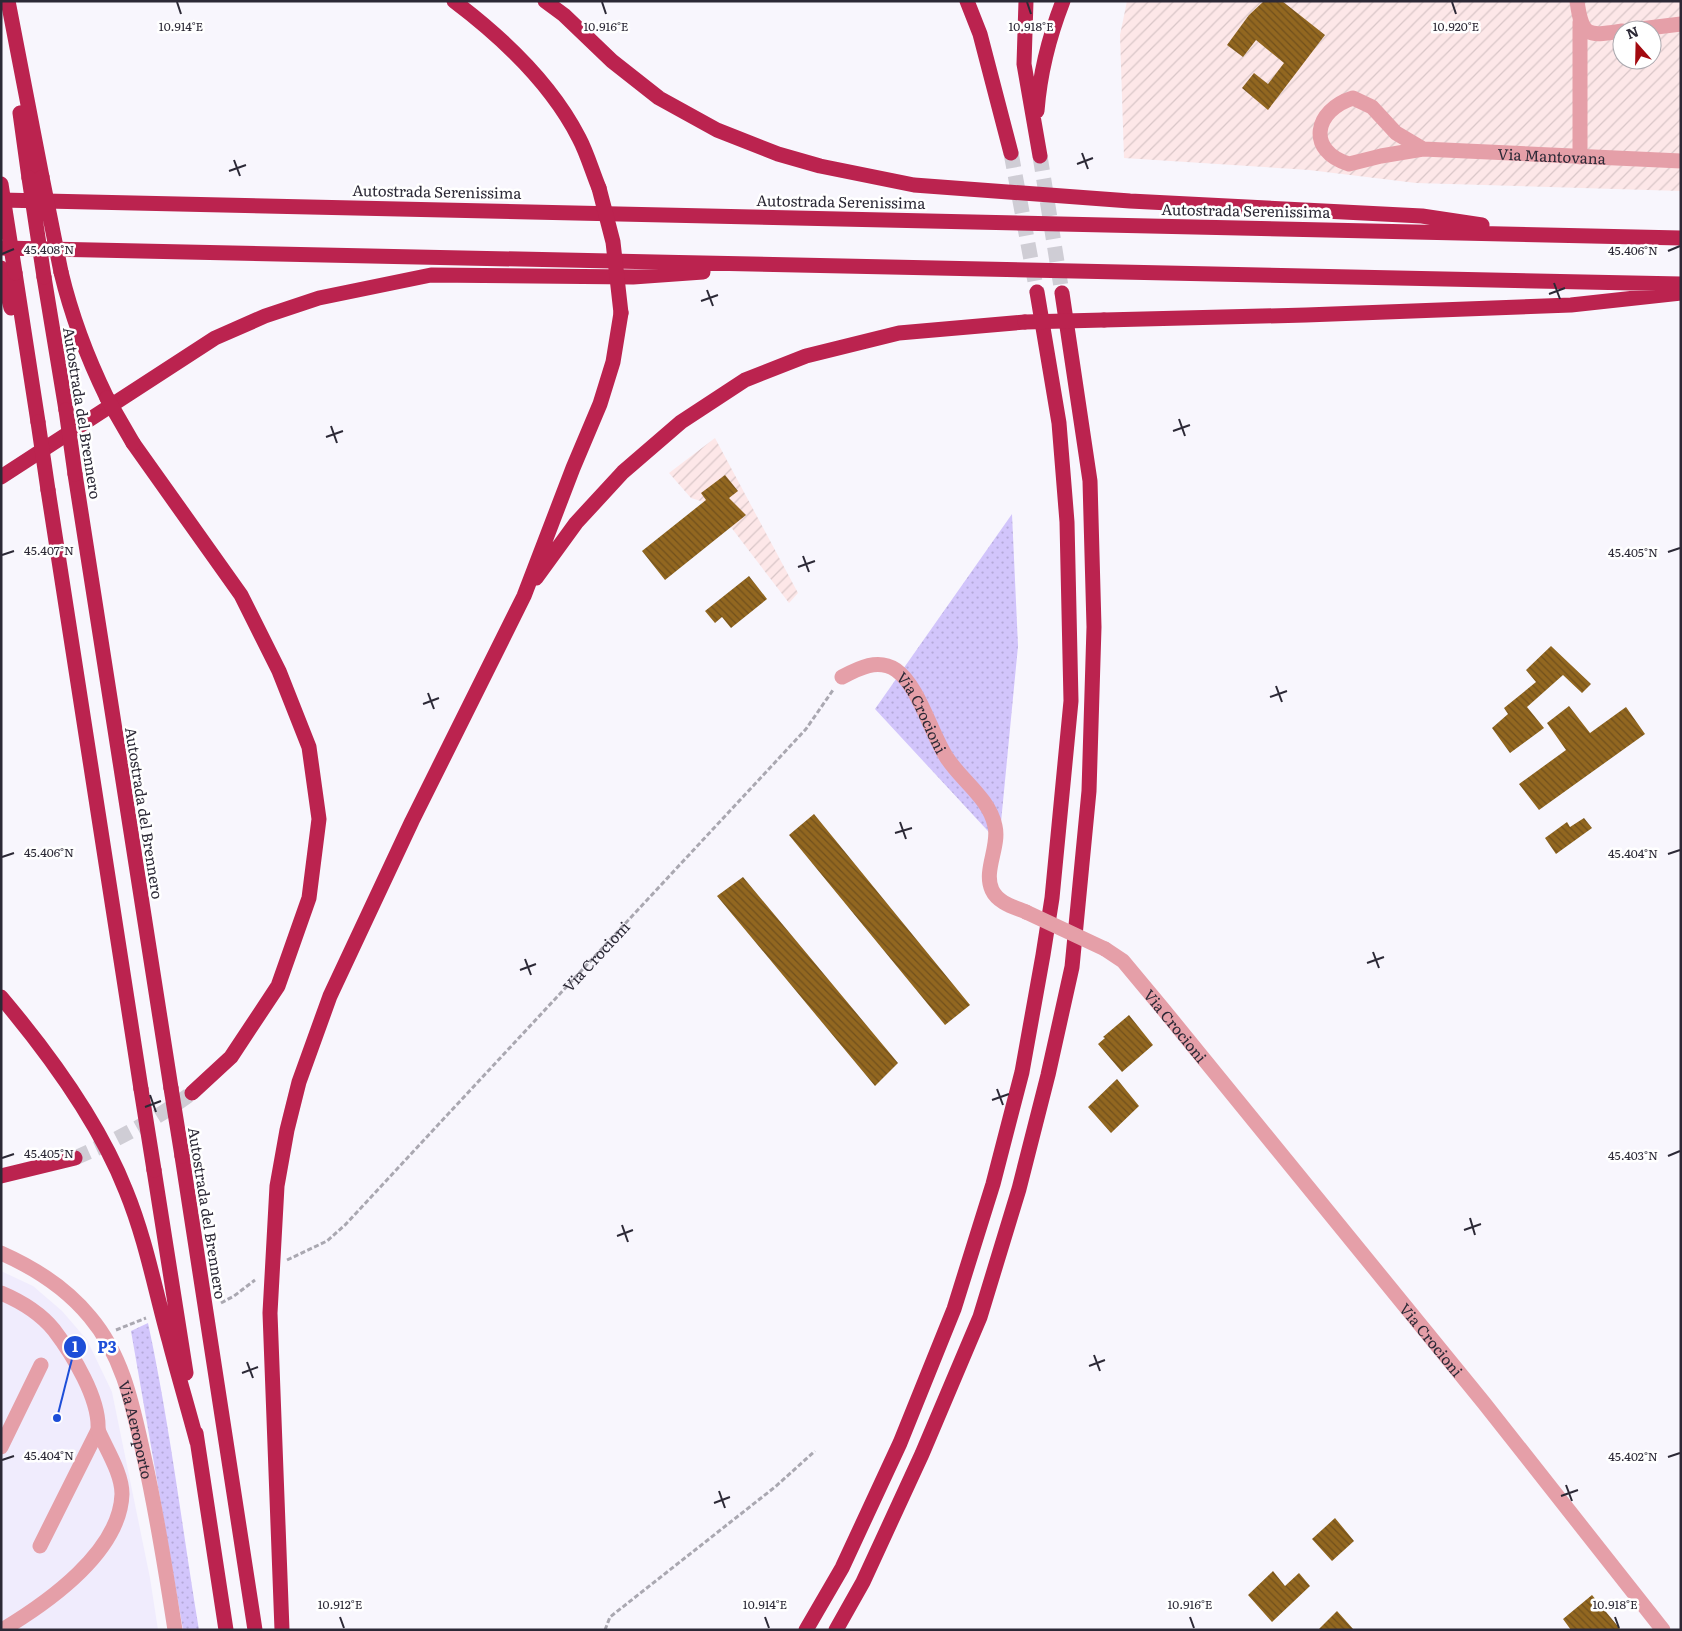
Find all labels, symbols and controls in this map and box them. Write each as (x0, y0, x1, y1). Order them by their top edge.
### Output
text: 10.914°E (159, 17, 204, 35)
text: 10.916°E (583, 17, 629, 35)
text: 10.918°E (1008, 17, 1054, 35)
text: 10.920°E (1433, 17, 1480, 35)
north arrow (1612, 20, 1662, 70)
text: N (1623, 20, 1641, 43)
street label: Via Mantovana (1497, 141, 1607, 169)
street label: Autostrada Serenissima (352, 178, 523, 204)
street label: Autostrada Serenissima (756, 188, 927, 214)
street label: Autostrada Serenissima (1161, 197, 1332, 223)
text: 45.408°N (24, 240, 74, 258)
text: 45.406°N (1608, 241, 1658, 259)
street label: Autostrada del Brennero (58, 325, 108, 501)
text: 45.407°N (24, 541, 74, 559)
text: 45.405°N (1608, 543, 1658, 561)
street label: Via Crocioni (892, 666, 953, 757)
street label: Autostrada del Brennero (120, 725, 170, 901)
text: 45.406°N (24, 843, 74, 861)
text: 45.404°N (1608, 844, 1658, 862)
street label: Via Crocioni (556, 915, 634, 996)
street label: Via Crocioni (1139, 983, 1213, 1067)
street label: Autostrada del Brennero (183, 1125, 233, 1301)
text: 45.405°N (24, 1144, 74, 1162)
text: 45.403°N (1608, 1146, 1658, 1164)
street label: Via Crocioni (1395, 1297, 1469, 1381)
callout: P3 (62, 1332, 127, 1363)
text: 1 (72, 1334, 78, 1357)
text: P3 (97, 1334, 117, 1358)
street label: Via Aeroporto (114, 1377, 160, 1481)
text: 45.404°N (24, 1446, 74, 1464)
text: 45.402°N (1608, 1447, 1658, 1465)
text: 10.912°E (318, 1595, 363, 1613)
text: 10.914°E (743, 1595, 788, 1613)
text: 10.916°E (1167, 1595, 1213, 1613)
text: 10.918°E (1592, 1595, 1638, 1613)

